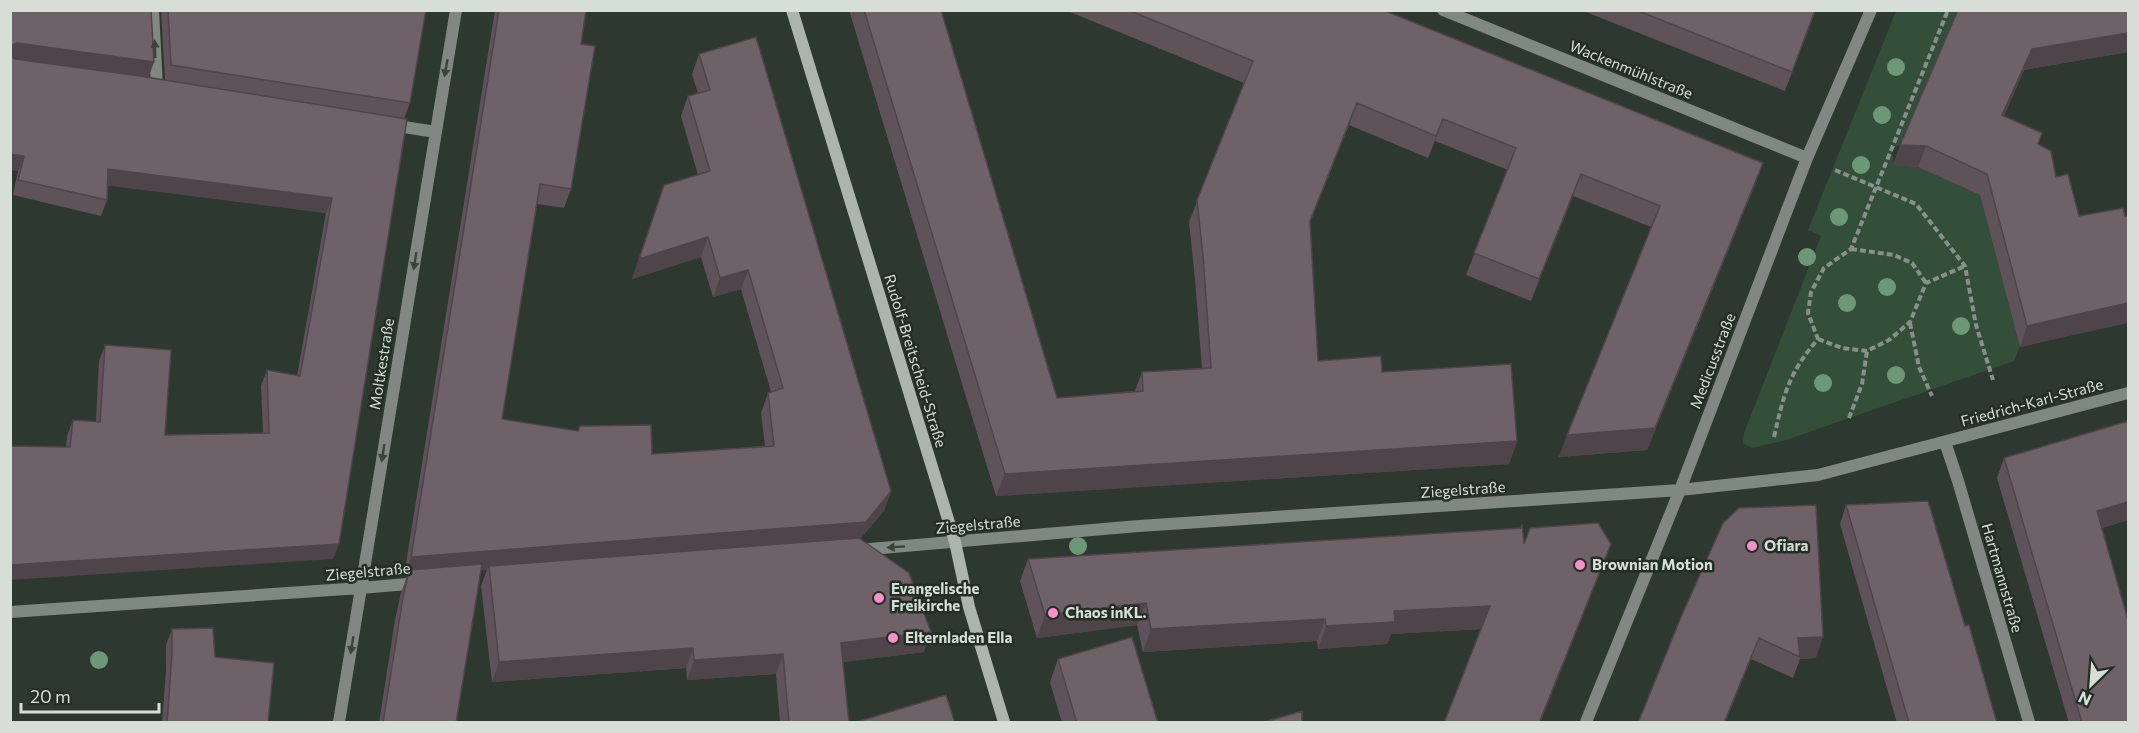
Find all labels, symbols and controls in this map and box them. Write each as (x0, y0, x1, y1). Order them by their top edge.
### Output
street label: Wackenmühlstraße (1567, 36, 1696, 102)
one-way arrow (150, 40, 159, 59)
one-way arrow (441, 59, 450, 78)
one-way arrow (410, 251, 419, 270)
street label: Rudolf-Breitscheid-Straße (881, 272, 951, 450)
street label: Medicusstraße (1686, 310, 1739, 411)
street label: Moltkestraße (365, 317, 397, 411)
street label: Friedrich-Karl-Straße (1959, 374, 2105, 430)
one-way arrow (378, 444, 387, 463)
street label: Ziegelstraße (1420, 477, 1506, 501)
street label: Ziegelstraße (935, 511, 1021, 537)
street label: Hartmannstraße (1979, 521, 2027, 635)
place label: Ofiara (1764, 536, 1808, 554)
marker: Ofiara (1745, 539, 1759, 553)
one-way arrow (887, 542, 906, 552)
place label: Brownian Motion (1592, 555, 1713, 573)
street label: Ziegelstraße (325, 558, 411, 584)
marker: Brownian Motion (1573, 558, 1587, 572)
place label: Evangelische Freikirche (891, 579, 979, 614)
marker: Evangelische Freikirche (872, 591, 886, 605)
place label: Chaos inKL. (1065, 603, 1147, 621)
marker: Chaos inKL. (1046, 606, 1060, 620)
place label: Elternladen Ella (905, 628, 1012, 646)
marker: Elternladen Ella (886, 631, 900, 645)
one-way arrow (347, 636, 356, 655)
north arrow (2061, 655, 2121, 715)
scale bar (21, 676, 159, 714)
text: 20 m (30, 685, 71, 707)
text: N (2075, 688, 2094, 710)

